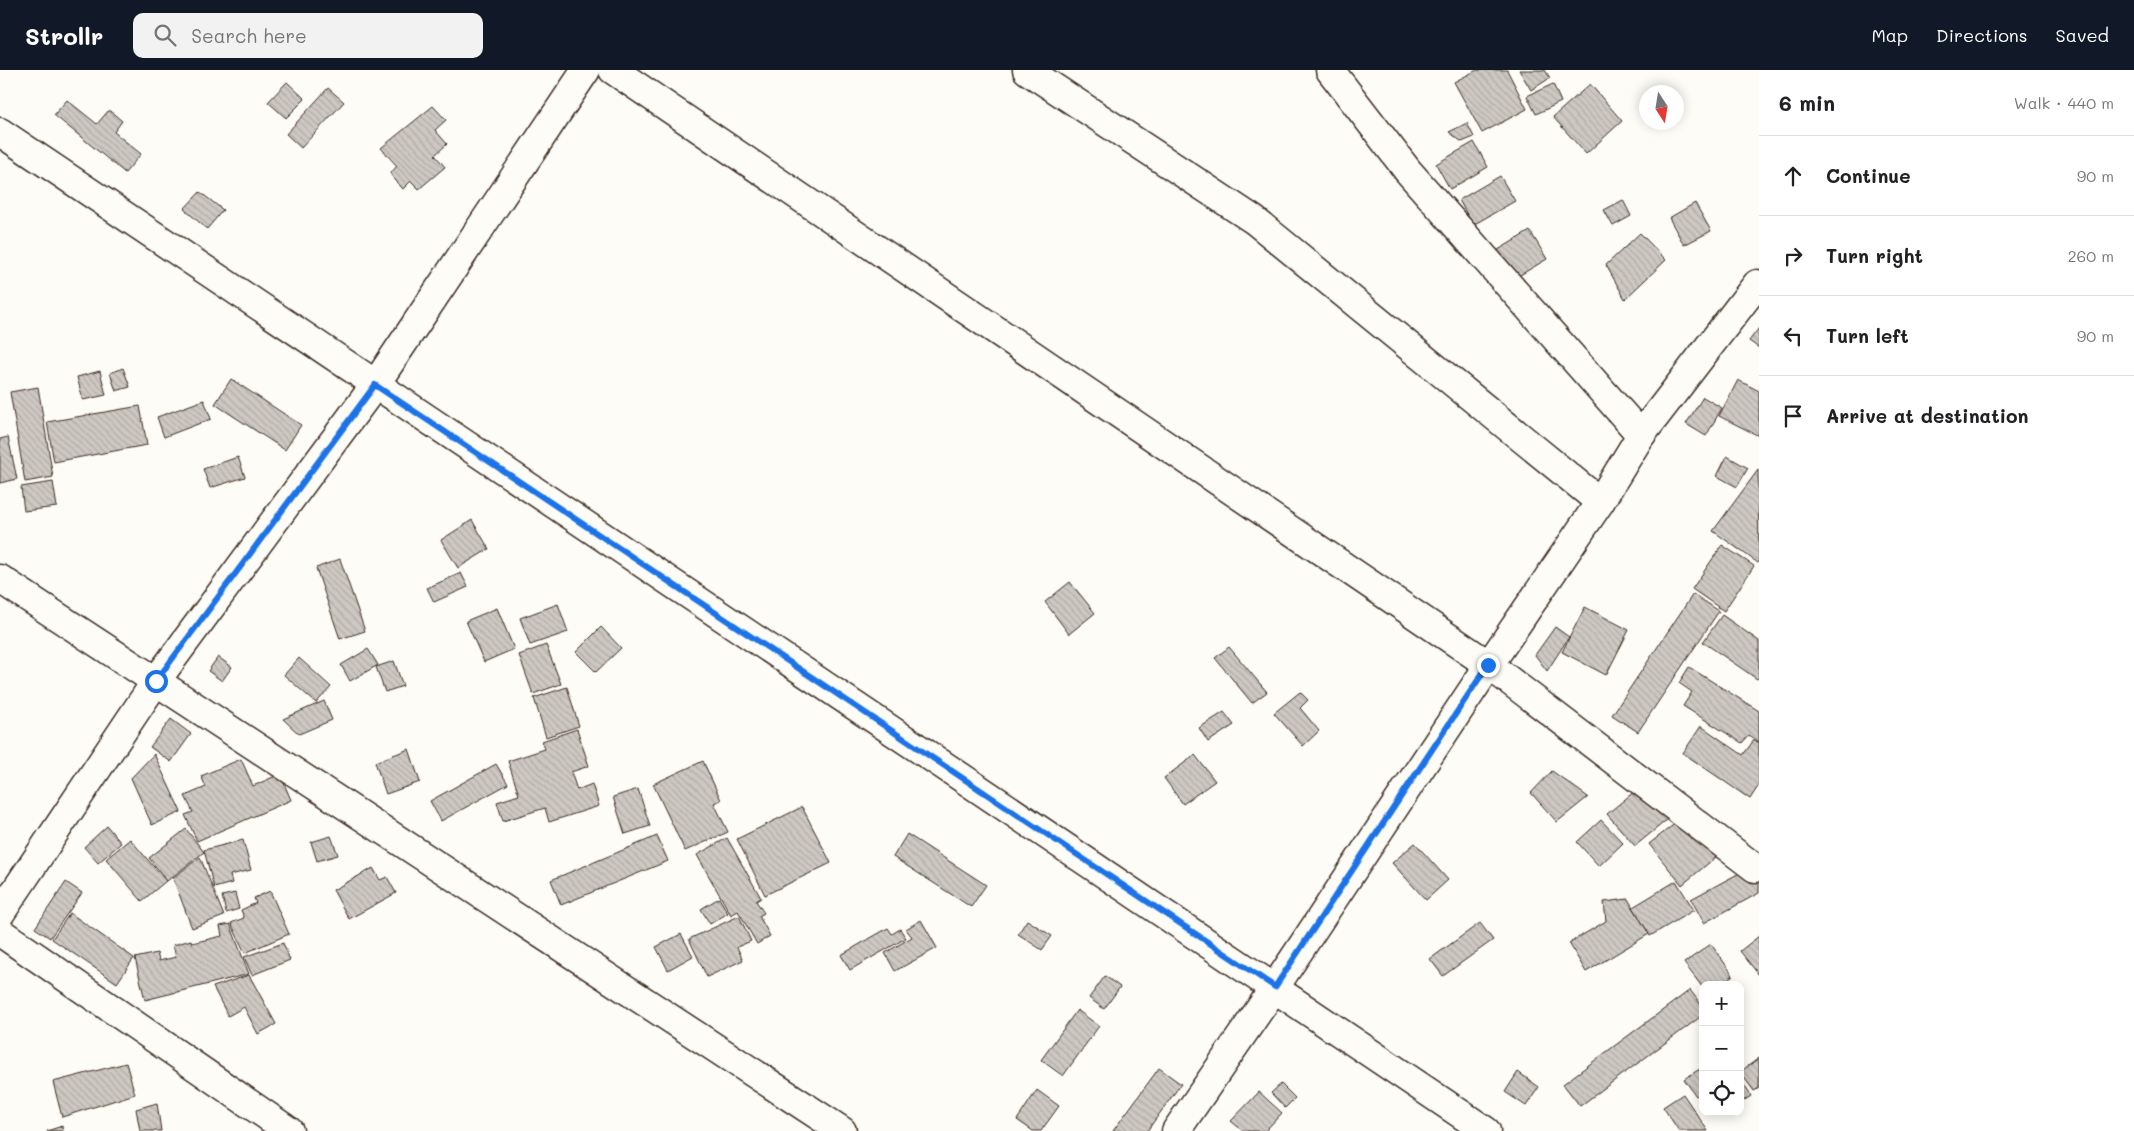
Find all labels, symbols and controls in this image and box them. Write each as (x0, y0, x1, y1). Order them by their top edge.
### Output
search box (133, 13, 483, 58)
text: Strollr (25, 20, 103, 51)
icon: search (151, 21, 179, 49)
text: Search here (191, 23, 307, 48)
text: Map (1871, 23, 1908, 47)
text: Directions (1936, 23, 2028, 47)
text: Saved (2056, 23, 2109, 47)
north arrow (1639, 85, 1684, 130)
text: 6 min (1779, 89, 1835, 116)
text: Walk · 440 m (2014, 92, 2114, 113)
icon: ahead (1779, 162, 1807, 190)
text: Continue (1826, 163, 1911, 188)
text: 90 m (2077, 165, 2114, 186)
icon: right (1779, 242, 1807, 270)
text: Turn right (1826, 243, 1923, 268)
text: 260 m (2068, 245, 2114, 266)
icon: left (1779, 322, 1807, 350)
text: Turn left (1826, 323, 1909, 348)
text: 90 m (2077, 325, 2114, 346)
icon: arrive (1779, 402, 1807, 430)
text: Arrive at destination (1826, 403, 2029, 428)
route end (1477, 654, 1500, 677)
route start (145, 670, 168, 693)
map controls (1699, 981, 1744, 1116)
button: + (1699, 981, 1744, 1026)
button: − (1699, 1026, 1744, 1071)
button: locate (1699, 1071, 1744, 1116)

